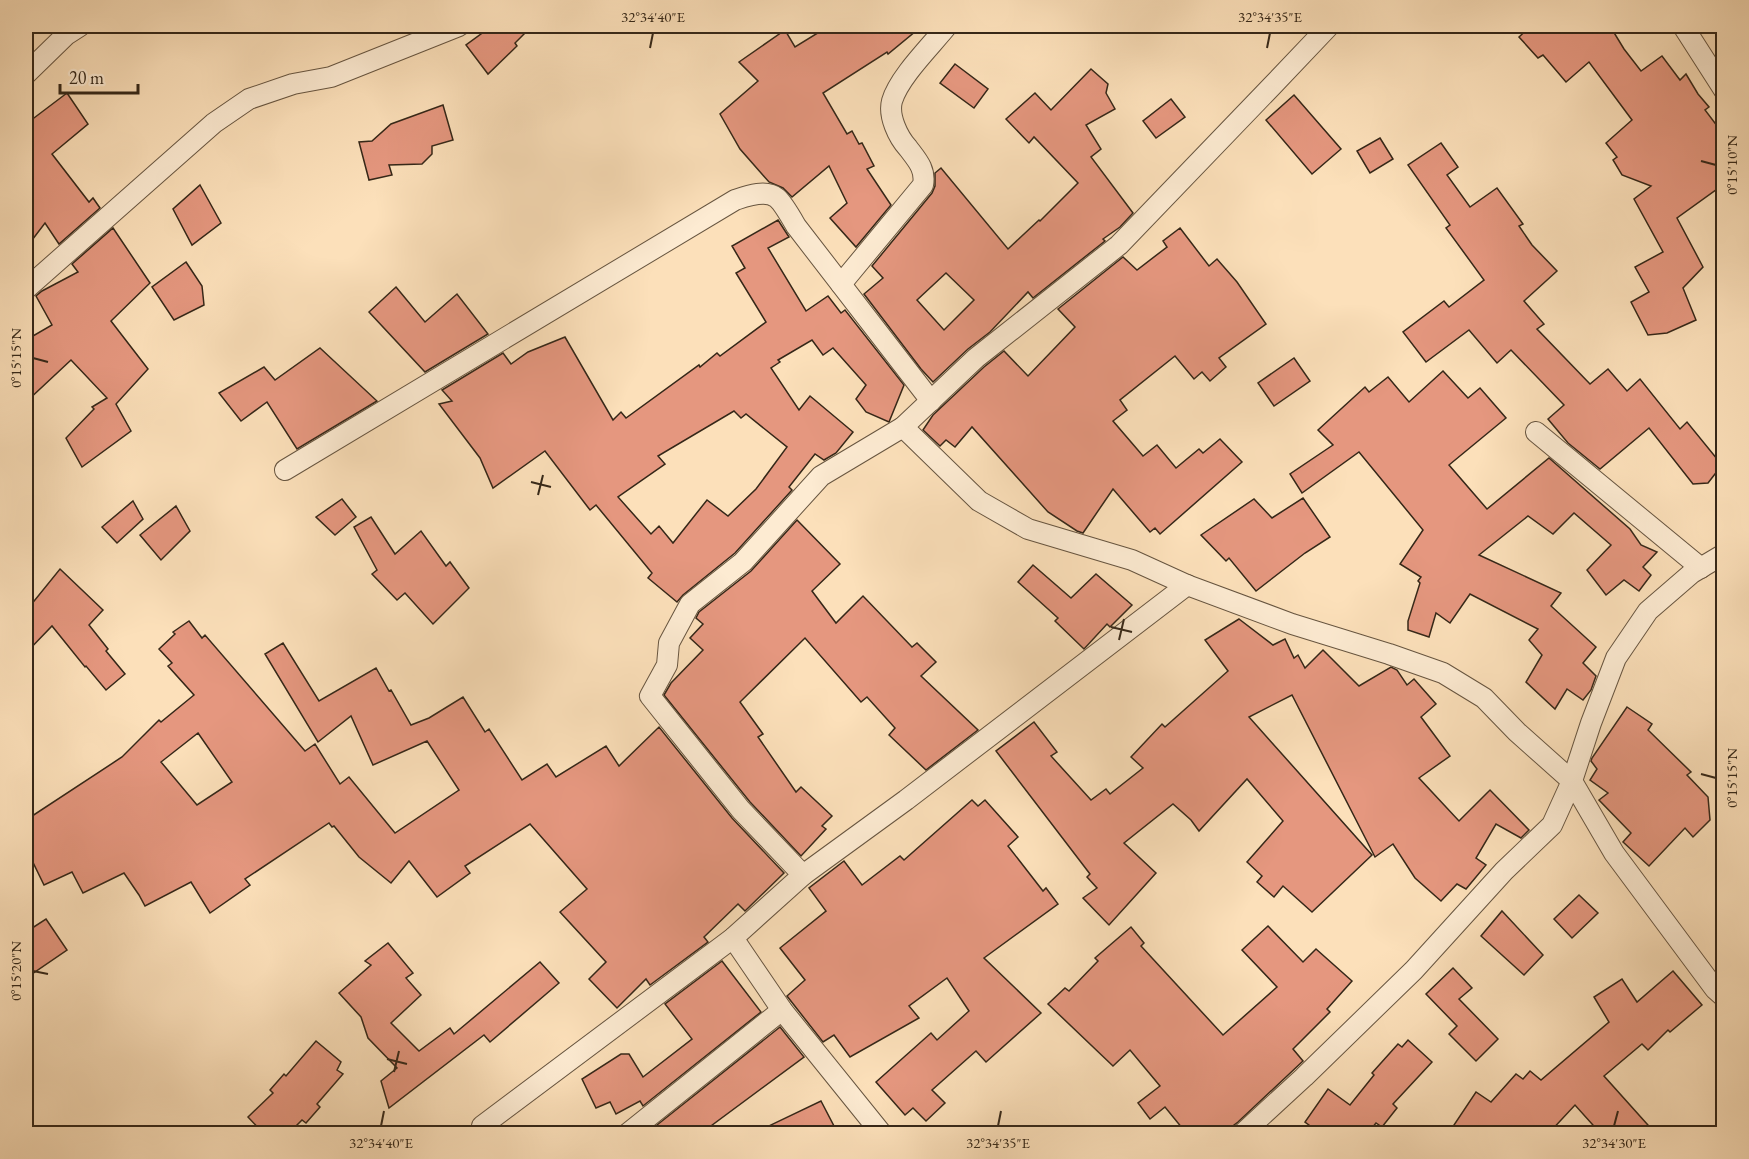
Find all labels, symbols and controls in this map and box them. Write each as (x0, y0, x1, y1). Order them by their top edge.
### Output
text: 32°34'40"E (621, 7, 686, 26)
text: 32°34'35"E (1238, 7, 1303, 26)
scale bar (60, 57, 138, 95)
text: 20 m (69, 66, 104, 89)
text: 0°15'10"N (1722, 135, 1741, 195)
text: 0°15'15"N (6, 328, 25, 388)
text: 0°15'15"N (1722, 748, 1741, 808)
text: 0°15'20"N (6, 941, 25, 1001)
text: 32°34'40"E (349, 1133, 414, 1152)
text: 32°34'35"E (966, 1133, 1031, 1152)
text: 32°34'30"E (1582, 1133, 1647, 1152)

